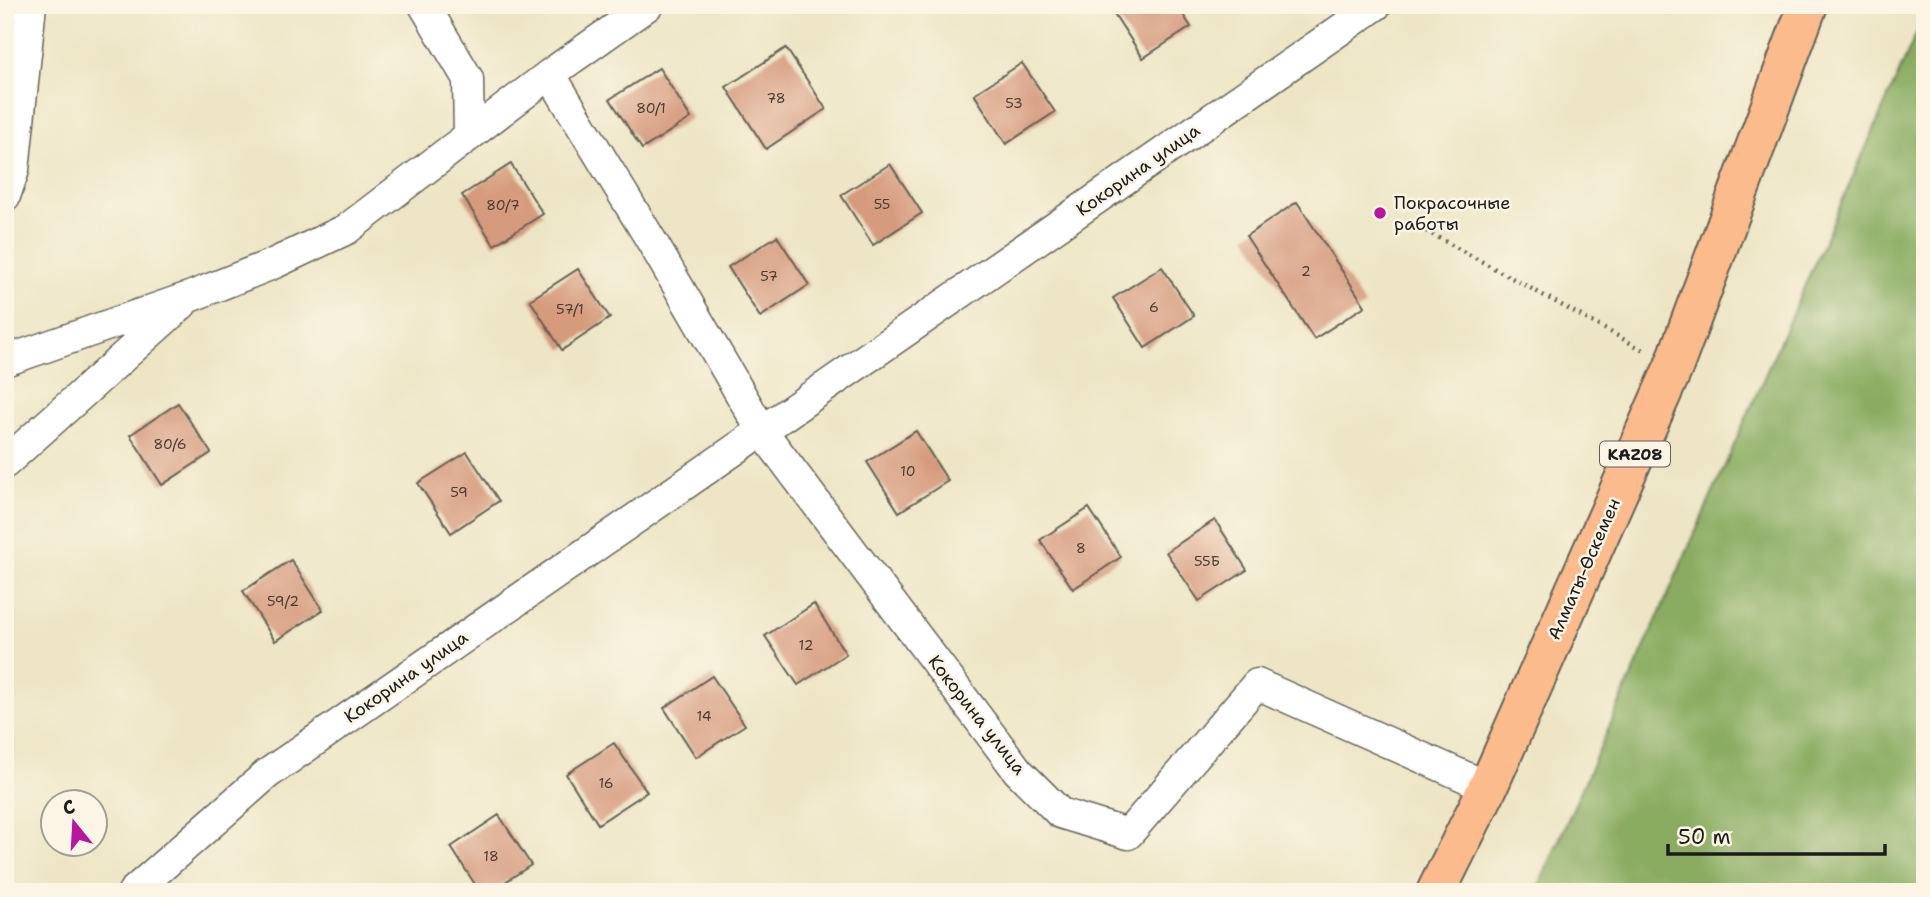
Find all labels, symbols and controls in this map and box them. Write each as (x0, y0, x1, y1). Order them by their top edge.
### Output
house number: 78 (766, 89, 786, 107)
house number: 53 (1005, 94, 1023, 112)
house number: 80/1 (636, 99, 666, 117)
street label: Кокорина улица (1071, 118, 1205, 222)
place label: Покрасочные работы (1394, 191, 1511, 236)
house number: 55 (874, 195, 890, 213)
house number: 80/7 (486, 196, 520, 214)
marker: Покрасочные работы (1372, 205, 1388, 221)
house number: 2 (1301, 262, 1311, 280)
house number: 57 (760, 267, 778, 285)
house number: 6 (1149, 298, 1159, 316)
house number: 57/1 (556, 300, 584, 318)
house number: 80/6 (153, 435, 187, 453)
road number: KAZ08 (1600, 442, 1670, 467)
house number: 10 (900, 462, 916, 480)
house number: 59 (450, 483, 468, 501)
street label: Алматы-Өскемен (1542, 494, 1626, 644)
house number: 8 (1076, 539, 1086, 557)
house number: 55Б (1194, 552, 1220, 570)
house number: 59/2 (267, 592, 299, 610)
street label: Кокорина улица (339, 625, 473, 729)
house number: 12 (799, 636, 813, 654)
street label: Кокорина улица (923, 650, 1031, 780)
house number: 14 (696, 707, 712, 725)
house number: 16 (598, 774, 614, 792)
north arrow (38, 788, 108, 858)
text: С (59, 794, 78, 821)
scale bar (1668, 813, 1884, 857)
text: 50 m (1678, 823, 1731, 851)
house number: 18 (483, 847, 499, 865)

